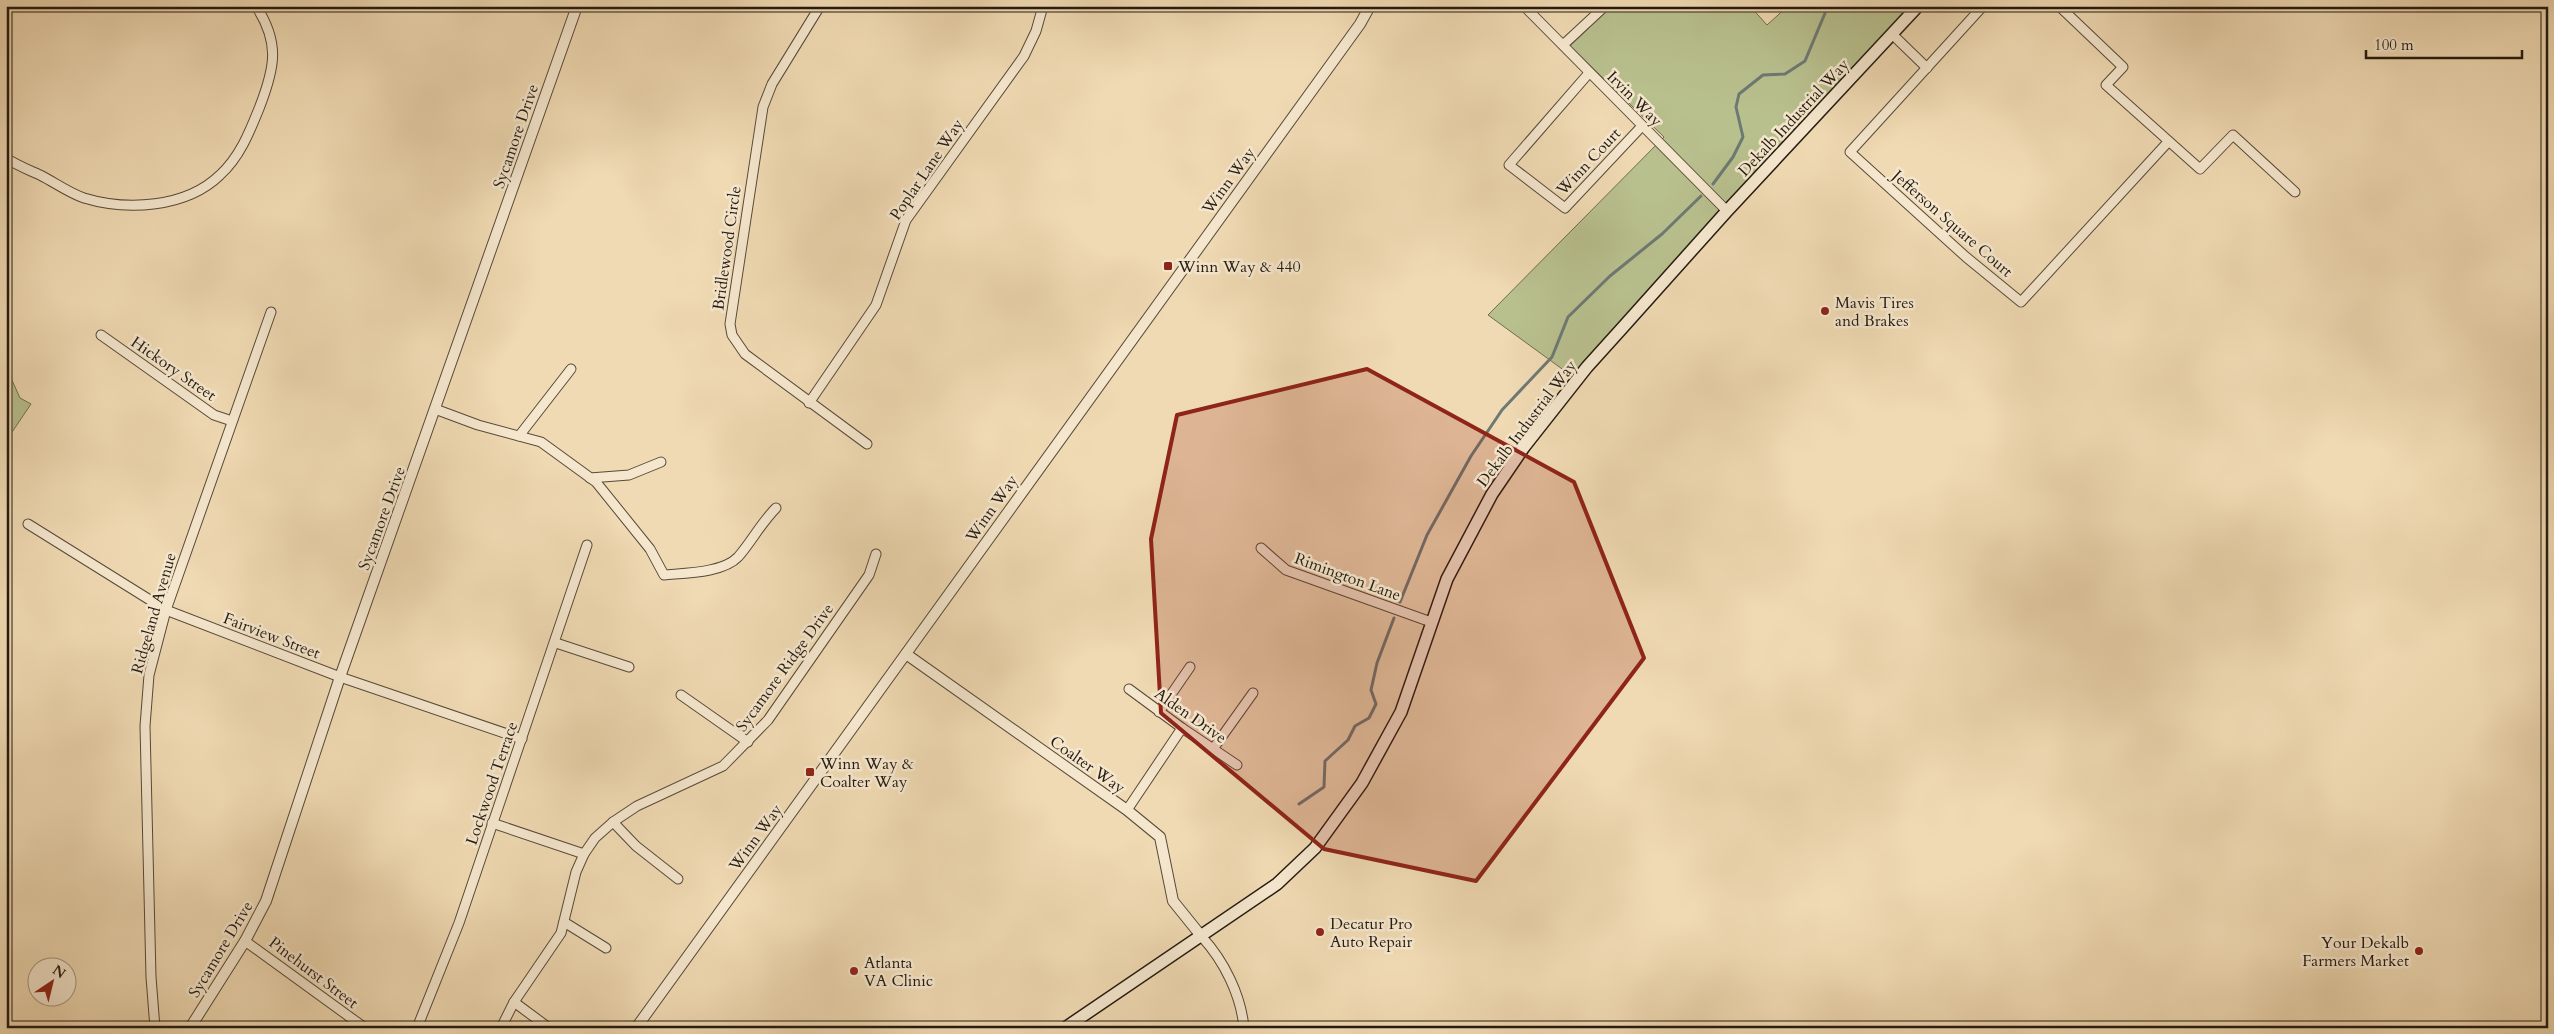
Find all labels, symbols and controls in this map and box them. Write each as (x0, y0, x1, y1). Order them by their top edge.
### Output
scale bar (2366, 28, 2523, 60)
text: 100 m (2374, 35, 2414, 55)
street label: Dekalb Industrial Way (1733, 54, 1855, 181)
street label: Irvin Way (1602, 66, 1667, 132)
street label: Sycamore Drive (488, 81, 544, 191)
street label: Poplar Lane Way (885, 114, 969, 225)
street label: Winn Court (1551, 123, 1626, 201)
street label: Winn Way (1196, 142, 1261, 219)
street label: Jefferson Square Court (1886, 164, 2017, 282)
street label: Bridlewood Circle (707, 185, 747, 312)
place label: Winn Way & 440 (1177, 256, 1301, 278)
marker: Winn Way & 440 (1162, 260, 1174, 272)
place label: Mavis Tires and Brakes (1835, 292, 1914, 332)
marker: Mavis Tires and Brakes (1819, 305, 1831, 317)
street label: Hickory Street (126, 331, 220, 406)
street label: Dekalb Industrial Way (1472, 355, 1582, 492)
street label: Sycamore Drive (353, 463, 411, 573)
street label: Winn Way (960, 470, 1023, 548)
street label: Rimington Lane (1291, 547, 1404, 606)
street label: Ridgeland Avenue (126, 550, 182, 676)
street label: Sycamore Ridge Drive (731, 599, 839, 736)
street label: Fairview Street (220, 607, 323, 664)
street label: Alden Drive (1150, 683, 1231, 749)
street label: Lockwood Terrace (460, 719, 523, 848)
street label: Coalter Way (1045, 731, 1130, 799)
place label: Winn Way & Coalter Way (819, 753, 914, 793)
marker: Winn Way & Coalter Way (804, 766, 816, 778)
street label: Winn Way (723, 799, 788, 876)
street label: Sycamore Drive (183, 897, 258, 1002)
place label: Decatur Pro Auto Repair (1330, 913, 1413, 953)
marker: Decatur Pro Auto Repair (1314, 926, 1326, 938)
street label: Pinehurst Street (264, 932, 363, 1014)
place label: Your Dekalb Farmers Market (2302, 932, 2409, 972)
marker: Your Dekalb Farmers Market (2413, 945, 2425, 957)
place label: Atlanta VA Clinic (864, 952, 933, 992)
north arrow (28, 956, 78, 1006)
text: N (49, 960, 70, 983)
marker: Atlanta VA Clinic (848, 965, 860, 977)

